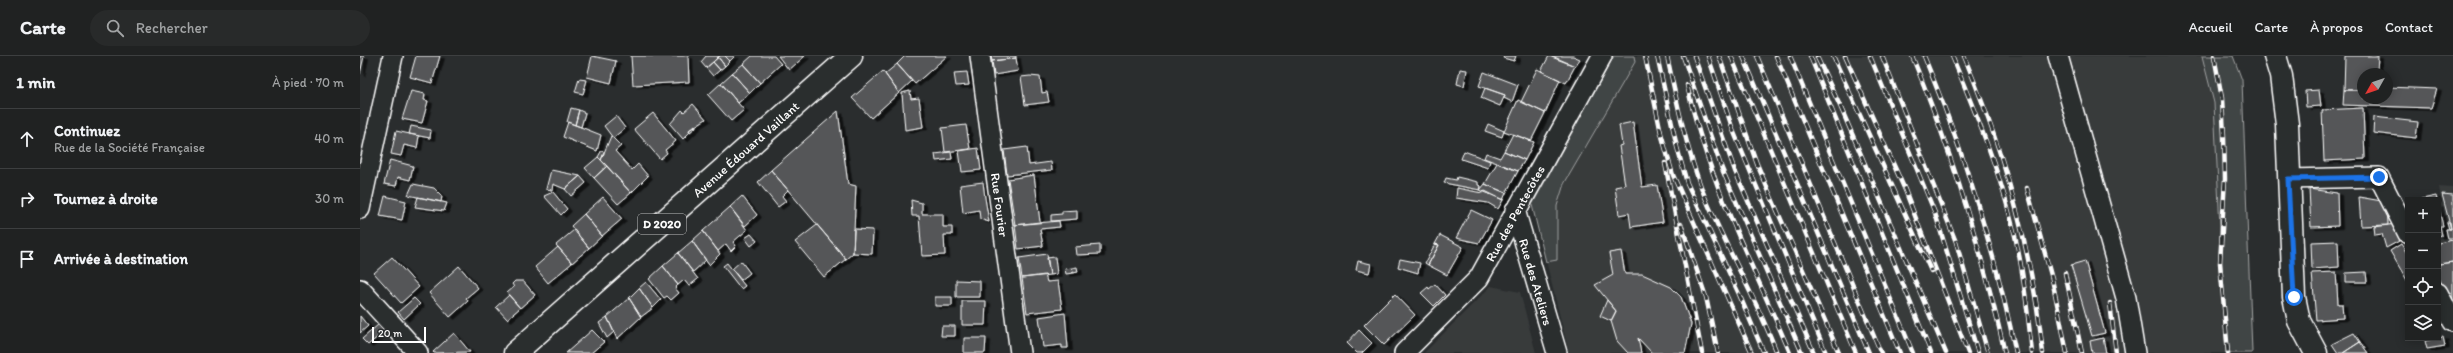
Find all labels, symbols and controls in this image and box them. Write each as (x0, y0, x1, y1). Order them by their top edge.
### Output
search box (90, 10, 370, 46)
text: Carte (20, 16, 66, 39)
icon: search (104, 17, 126, 39)
text: Rechercher (136, 19, 208, 37)
text: Accueil (2189, 19, 2232, 36)
text: Carte (2254, 19, 2288, 36)
text: À propos (2310, 19, 2363, 36)
text: Contact (2385, 19, 2433, 36)
north arrow (2357, 68, 2393, 104)
text: 1 min (16, 72, 55, 92)
text: À pied · 70 m (272, 75, 344, 90)
street label: Avenue Édouard Vaillant (690, 98, 802, 200)
text: Continuez (54, 122, 120, 140)
icon: ahead (16, 128, 38, 150)
text: 40 m (314, 131, 344, 146)
text: Rue de la Société Française (54, 140, 205, 155)
street label: Rue des Pentecôtes (1483, 163, 1548, 264)
route end (2370, 168, 2388, 186)
street label: Rue Fourier (988, 172, 1011, 238)
icon: right (16, 188, 38, 210)
text: Tournez à droite (54, 190, 158, 208)
text: 30 m (315, 191, 344, 206)
map controls (2405, 197, 2441, 341)
button: + (2405, 197, 2441, 233)
road number: D 2020 (638, 214, 686, 234)
button: − (2405, 233, 2441, 269)
street label: Rue des Ateliers (1516, 237, 1556, 327)
icon: arrive (16, 248, 38, 270)
text: Arrivée à destination (54, 250, 188, 268)
button: locate (2405, 269, 2441, 305)
route start (2285, 288, 2303, 306)
button: layers (2405, 305, 2441, 341)
scale bar (372, 325, 426, 344)
text: 20 m (378, 327, 402, 340)

